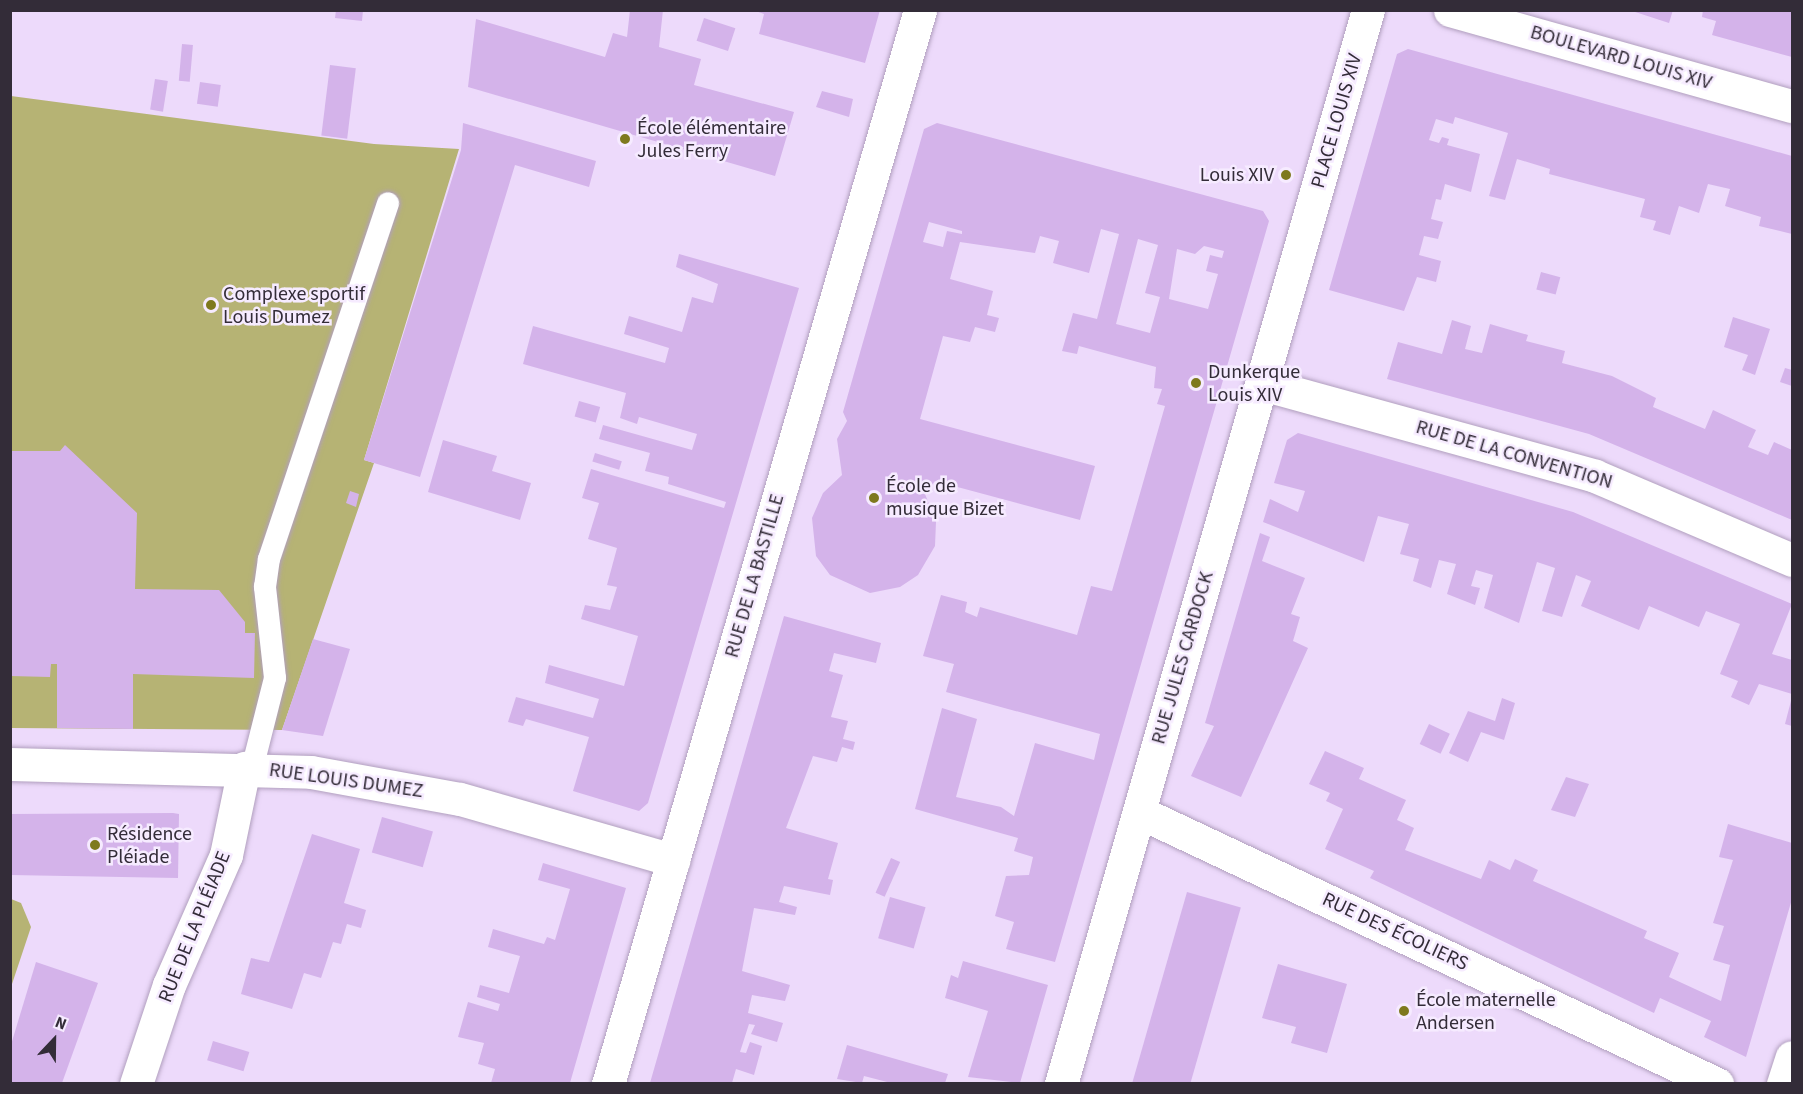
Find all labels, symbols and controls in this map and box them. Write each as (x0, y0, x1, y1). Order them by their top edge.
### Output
street label: BOULEVARD LOUIS XIV (1527, 21, 1715, 95)
street label: PLACE LOUIS XIV (1306, 51, 1368, 191)
place label: École élémentaire Jules Ferry (637, 116, 786, 163)
marker: École élémentaire Jules Ferry (618, 132, 632, 146)
place label: Louis XIV (1200, 163, 1274, 187)
marker: Louis XIV (1279, 168, 1293, 182)
place label: Complexe sportif Louis Dumez (223, 282, 365, 329)
marker: Complexe sportif Louis Dumez (204, 298, 218, 312)
place label: Dunkerque Louis XIV (1208, 360, 1300, 407)
marker: Dunkerque Louis XIV (1189, 376, 1203, 390)
street label: RUE DE LA CONVENTION (1413, 415, 1615, 495)
place label: École de musique Bizet (886, 474, 1004, 521)
street label: RUE DE LA BASTILLE (720, 491, 790, 661)
marker: École de musique Bizet (867, 491, 881, 505)
street label: RUE JULES CARDOCK (1147, 569, 1219, 747)
street label: RUE LOUIS DUMEZ (267, 758, 425, 804)
place label: Résidence Pléiade (107, 822, 192, 869)
marker: Résidence Pléiade (88, 838, 102, 852)
street label: RUE DE LA PLÉIADE (154, 848, 236, 1006)
street label: RUE DES ÉCOLIERS (1318, 888, 1472, 976)
place label: École maternelle Andersen (1416, 988, 1556, 1035)
marker: École maternelle Andersen (1397, 1004, 1411, 1018)
north arrow (24, 1010, 84, 1070)
text: N (52, 1011, 70, 1035)

